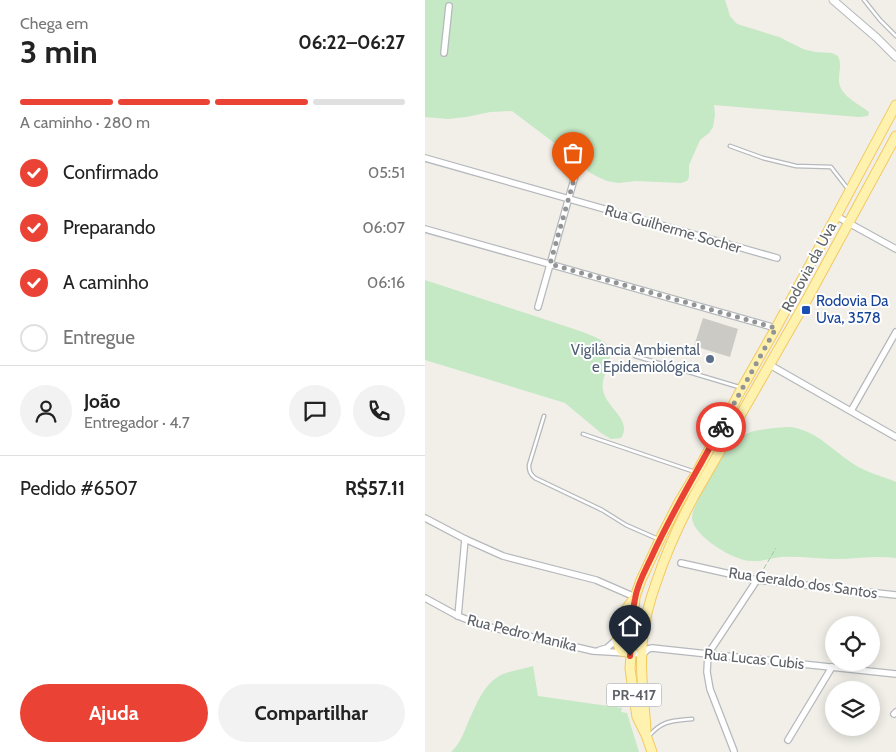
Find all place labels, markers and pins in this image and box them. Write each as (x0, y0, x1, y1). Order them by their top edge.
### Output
pin (552, 132, 594, 183)
place label: Rodovia Da Uva, 3578 (816, 292, 889, 327)
marker: Rodovia Da Uva, 3578 (800, 304, 812, 316)
place label: Vigilância Ambiental e Epidemiológica (571, 341, 701, 376)
marker: Vigilância Ambiental e Epidemiológica (704, 353, 716, 365)
pin (609, 605, 651, 656)

